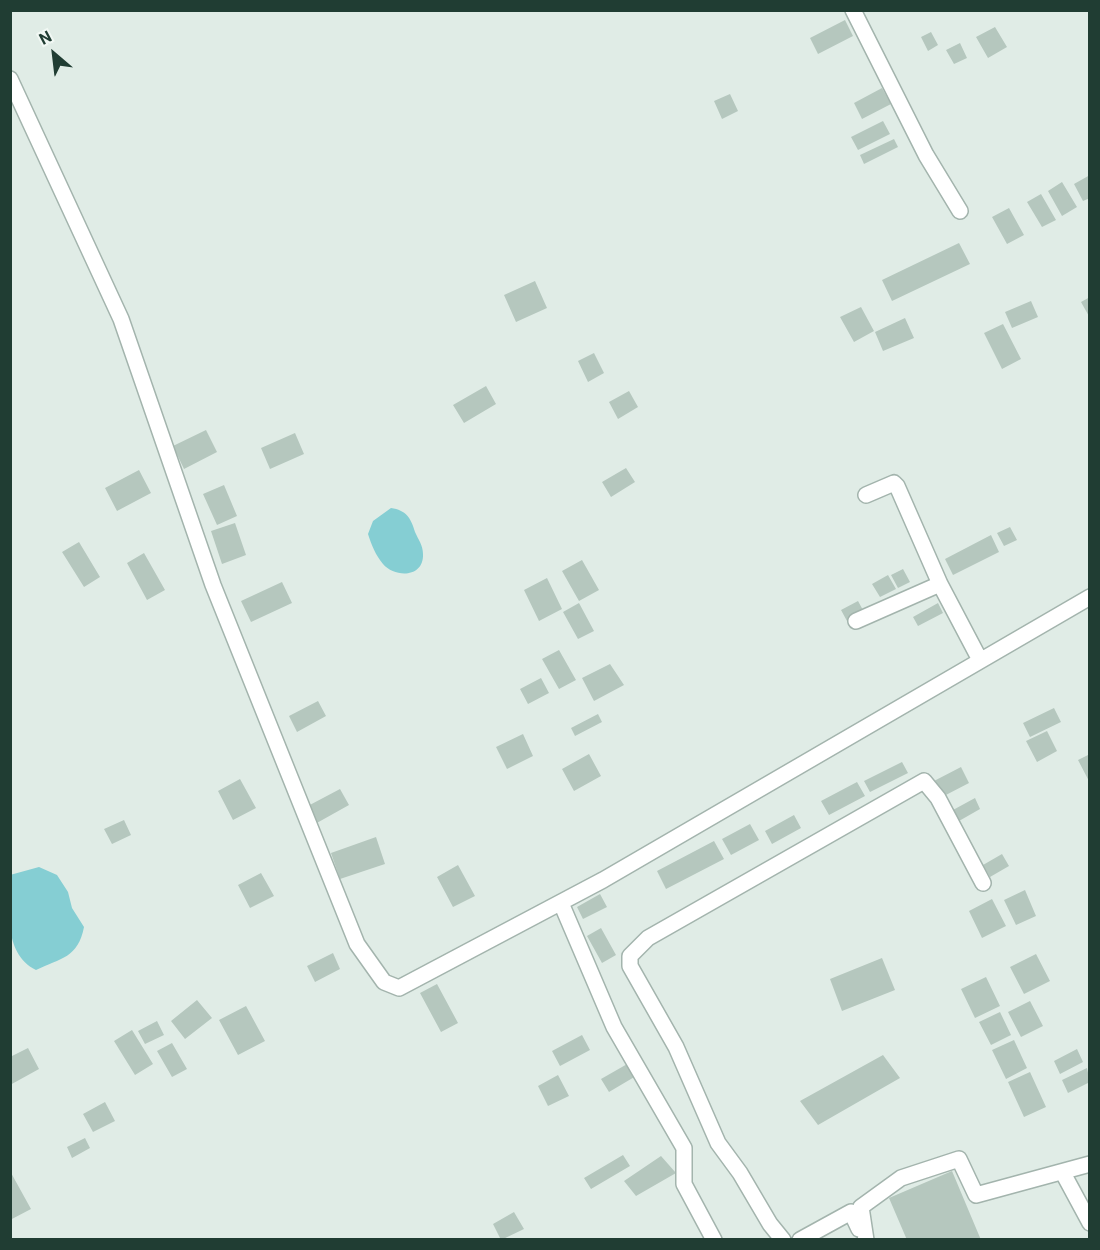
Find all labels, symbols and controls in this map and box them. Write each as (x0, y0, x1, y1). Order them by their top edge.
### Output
north arrow (24, 24, 84, 84)
text: N (36, 27, 55, 49)

